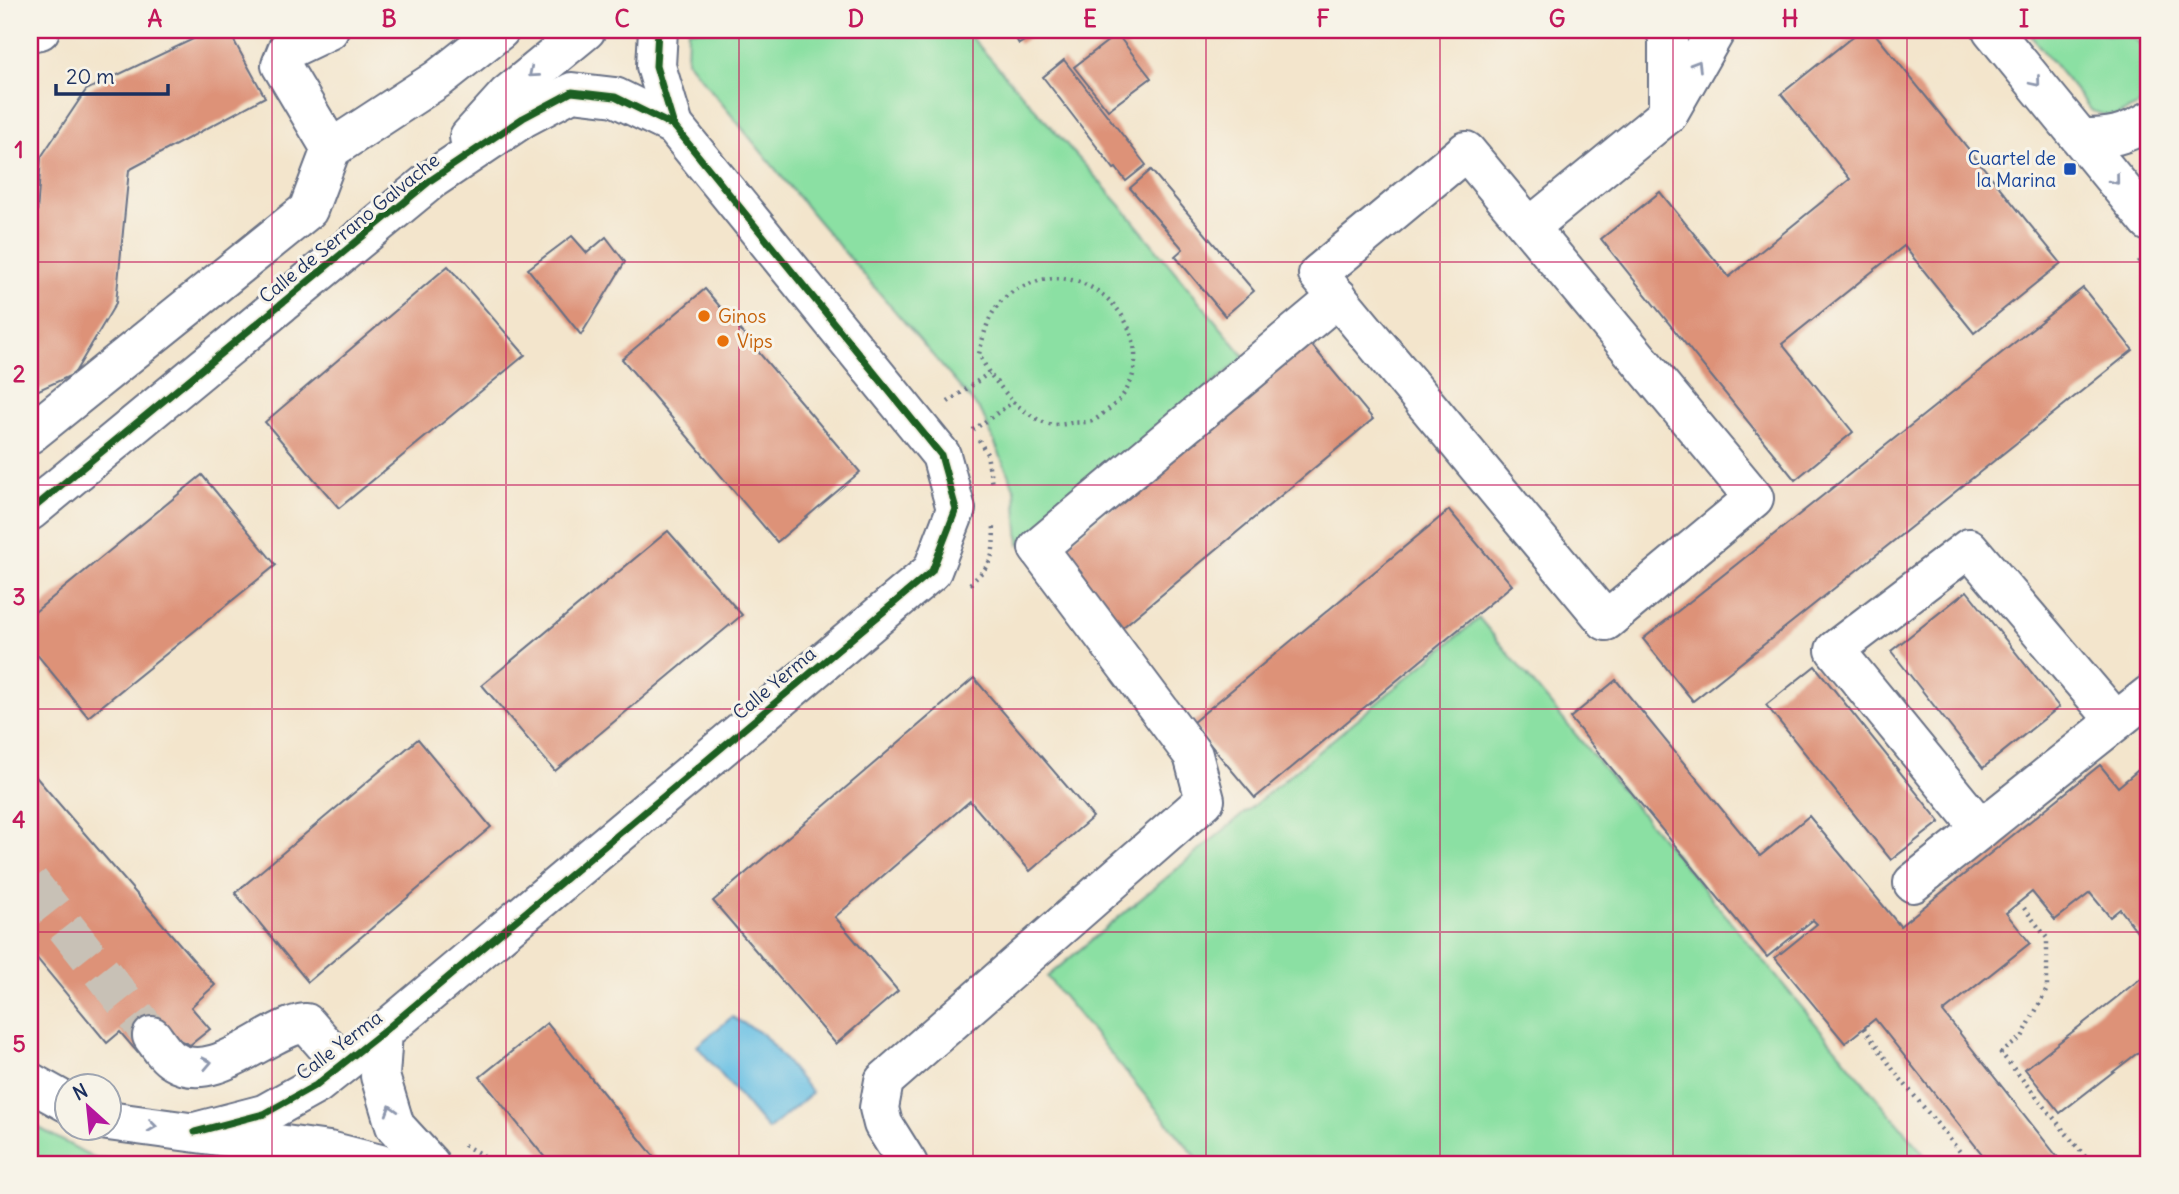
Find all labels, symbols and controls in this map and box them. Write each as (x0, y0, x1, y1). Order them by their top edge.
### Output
text: A (148, 4, 163, 33)
text: B (381, 4, 397, 33)
text: C (614, 4, 630, 33)
text: D (848, 4, 864, 33)
text: E (1083, 4, 1097, 33)
text: F (1316, 4, 1330, 33)
text: G (1549, 4, 1565, 33)
text: H (1782, 4, 1798, 33)
text: I (2019, 4, 2029, 33)
scale bar (56, 52, 168, 96)
one-way arrow (1689, 60, 1702, 73)
text: 20 m (66, 63, 115, 90)
one-way arrow (529, 65, 542, 77)
one-way arrow (2027, 75, 2040, 87)
text: 1 (14, 135, 24, 164)
place label: Cuartel de la Marina (1968, 146, 2056, 192)
street label: Calle de Serrano Galvache (254, 148, 444, 308)
marker: Cuartel de la Marina (2062, 161, 2078, 177)
one-way arrow (2107, 173, 2120, 185)
place label: Ginos (718, 304, 766, 328)
marker: Ginos (696, 308, 712, 324)
place label: Vips (737, 329, 773, 353)
marker: Vips (715, 333, 731, 349)
text: 2 (13, 359, 26, 388)
text: 3 (12, 582, 26, 611)
street label: Calle Yerma (728, 641, 821, 725)
text: 4 (12, 805, 26, 834)
street label: Calle Yerma (291, 1005, 387, 1085)
text: 5 (12, 1029, 26, 1058)
one-way arrow (201, 1057, 213, 1072)
north arrow (52, 1072, 122, 1142)
text: N (69, 1078, 92, 1106)
one-way arrow (384, 1105, 399, 1117)
one-way arrow (146, 1119, 158, 1134)

